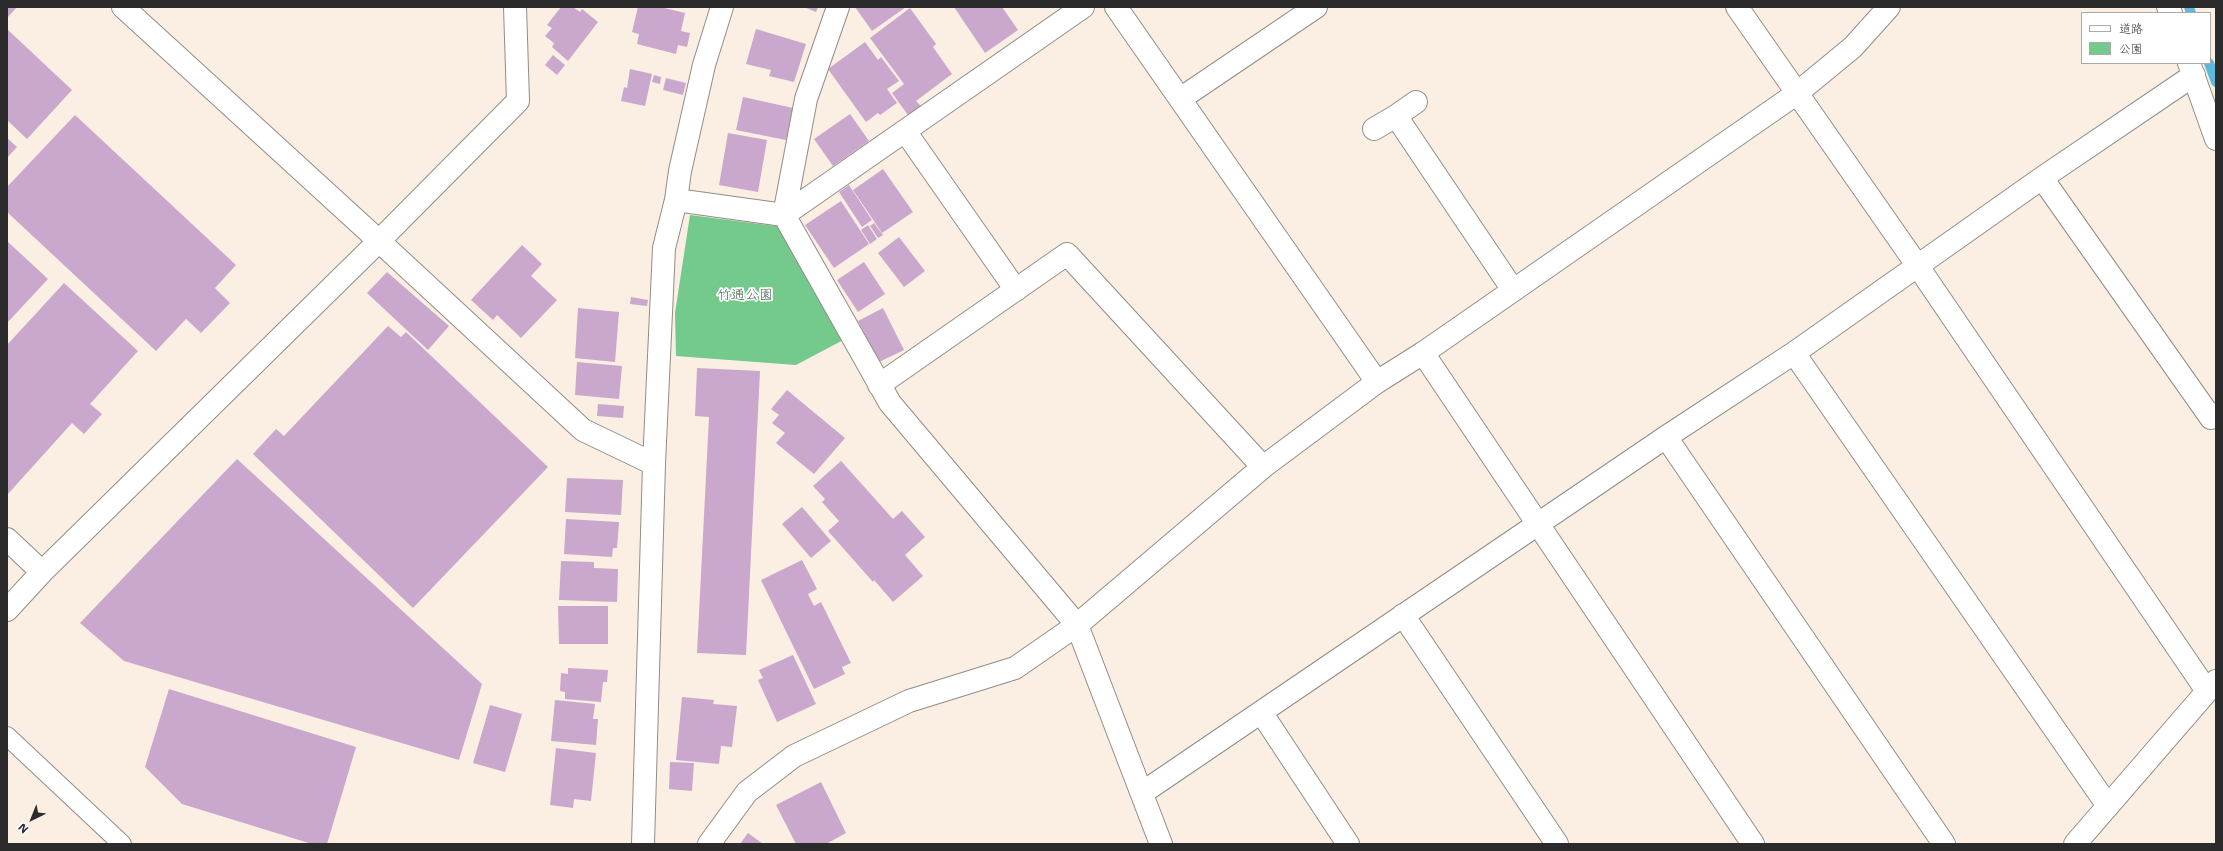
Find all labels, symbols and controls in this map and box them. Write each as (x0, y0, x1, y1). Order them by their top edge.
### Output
legend (2081, 12, 2211, 64)
text: 道路 (2119, 21, 2143, 37)
text: 公園 (2119, 41, 2143, 57)
park label: 竹通公園 (717, 287, 773, 303)
north arrow (12, 799, 52, 839)
text: N (15, 820, 32, 837)

